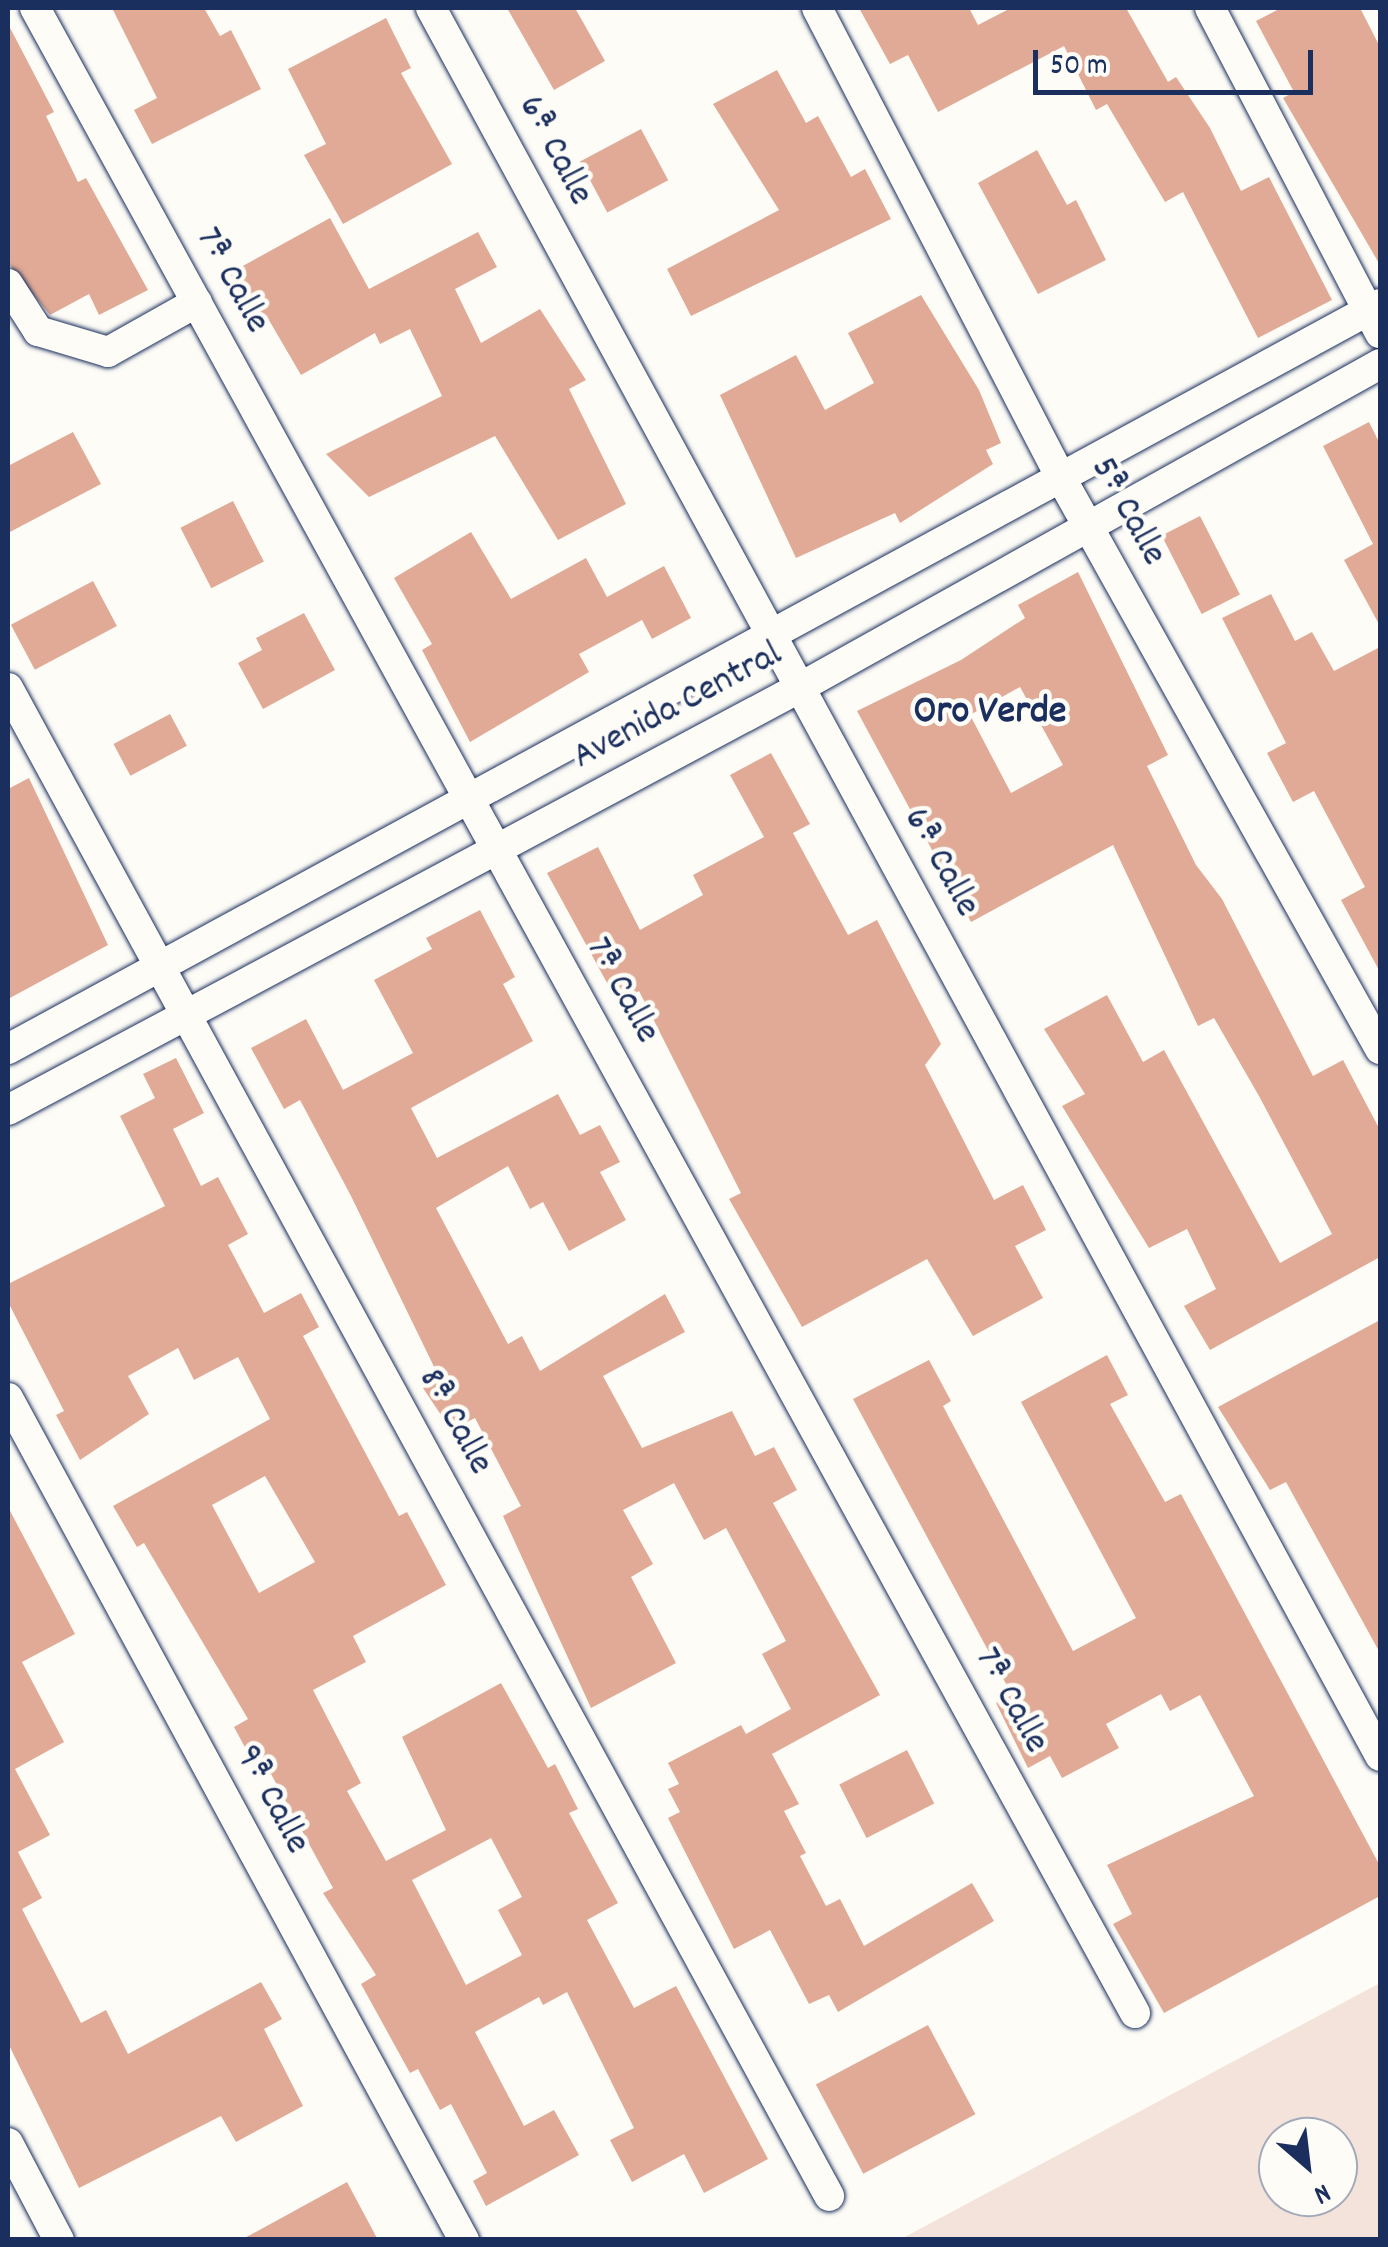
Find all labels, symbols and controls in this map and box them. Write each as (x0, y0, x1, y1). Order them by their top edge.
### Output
scale bar (1038, 30, 1318, 92)
text: 50 m (1050, 46, 1108, 89)
street label: 6ª Calle (506, 88, 602, 214)
street label: 7ª Calle (183, 220, 279, 342)
street label: 5ª Calle (1079, 450, 1175, 574)
street label: Avenida Central (566, 633, 790, 781)
district label: Oro Verde (914, 690, 1066, 738)
street label: 6ª Calle (891, 800, 989, 926)
street label: 7ª Calle (573, 930, 669, 1052)
street label: 8ª Calle (406, 1361, 502, 1483)
street label: 7ª Calle (962, 1640, 1058, 1762)
street label: 9ª Calle (223, 1738, 319, 1862)
north arrow (1258, 2117, 1358, 2217)
text: N (1306, 2171, 1337, 2213)

